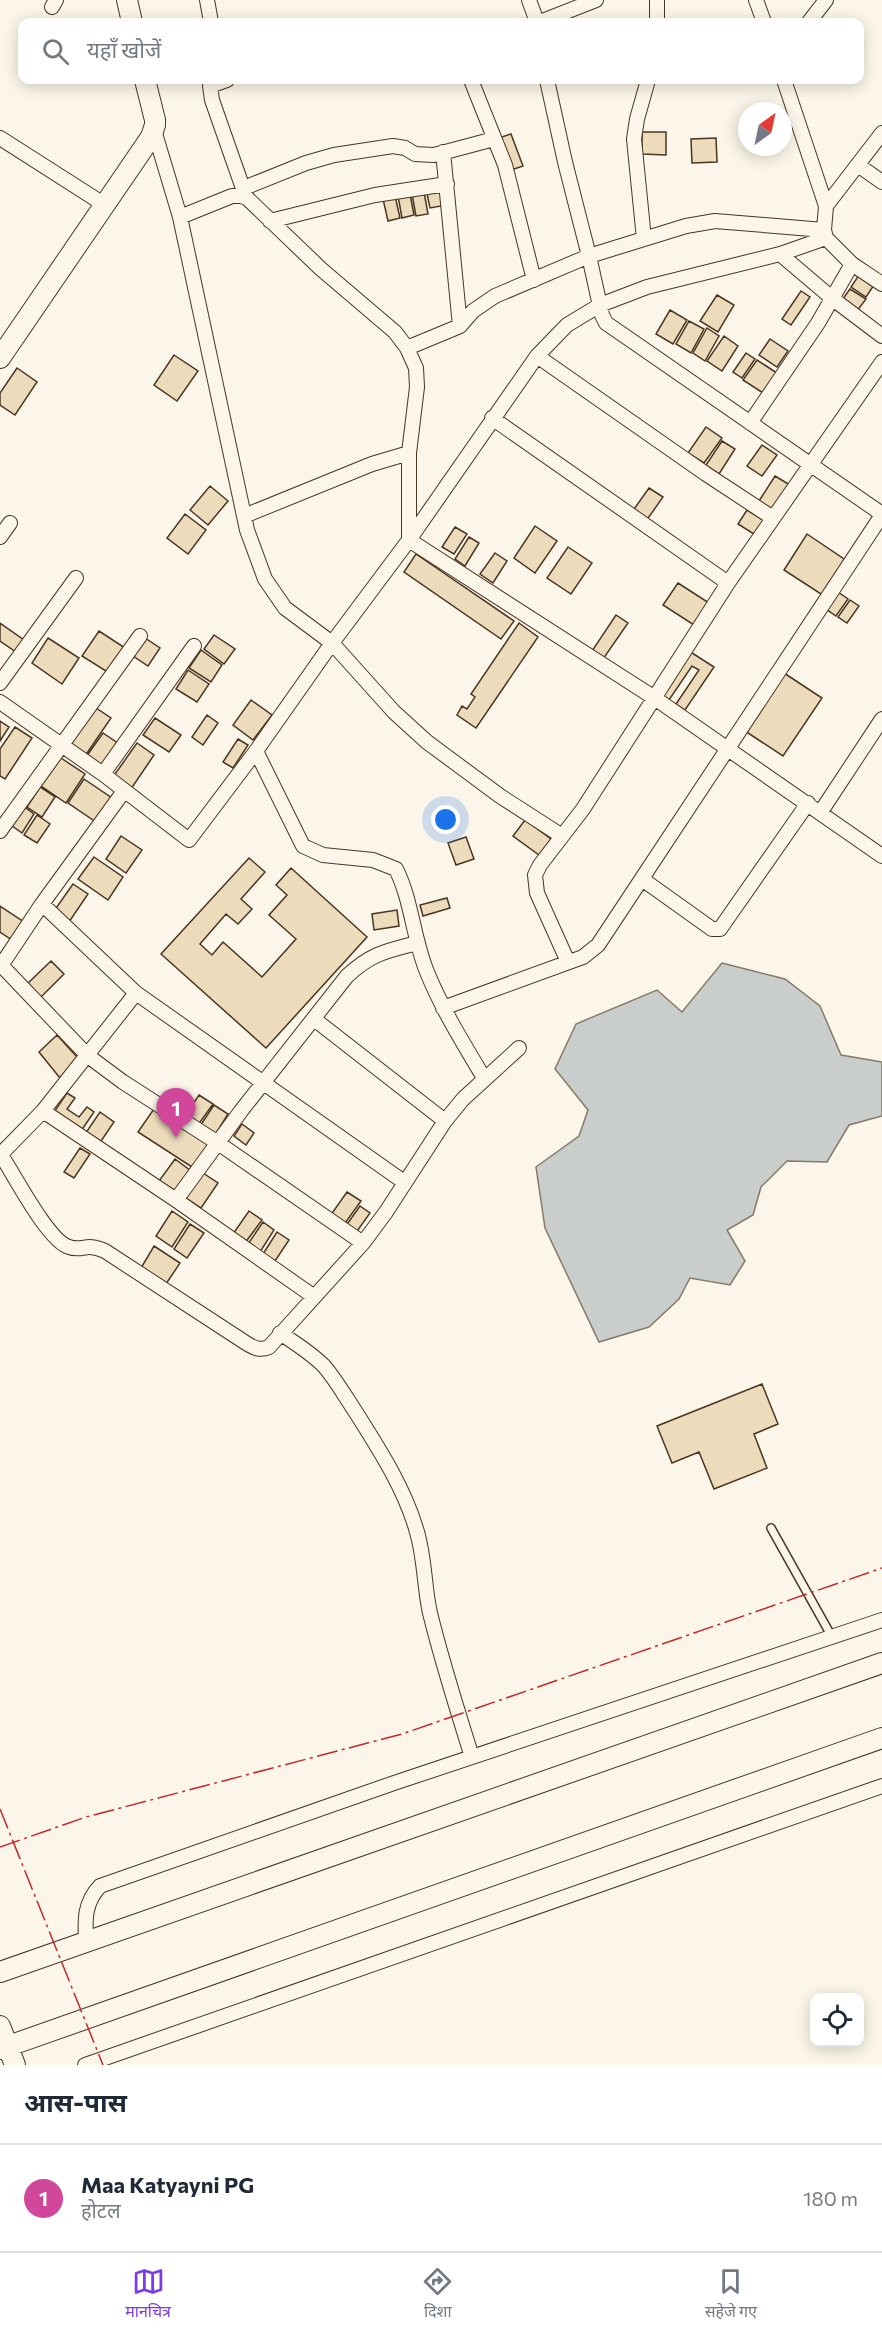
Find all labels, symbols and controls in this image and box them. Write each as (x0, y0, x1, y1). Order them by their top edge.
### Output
search box (18, 18, 864, 84)
icon: search (39, 35, 72, 68)
text: यहाँ खोजें (87, 36, 161, 63)
north arrow (738, 102, 792, 156)
your location (431, 805, 460, 834)
pin: 1 (156, 1088, 195, 1138)
map controls (810, 1993, 864, 2047)
button: locate (810, 1993, 864, 2047)
text: आस-पास (24, 2086, 127, 2117)
text: Maa Katyayni PG (81, 2171, 254, 2198)
text: 1 (39, 2186, 48, 2210)
text: 180 m (803, 2186, 858, 2210)
text: होटल (81, 2198, 120, 2222)
tab: मानचित्र (125, 2265, 171, 2324)
tab: दिशा (421, 2265, 454, 2324)
tab: सहेजे गए (705, 2265, 757, 2324)

